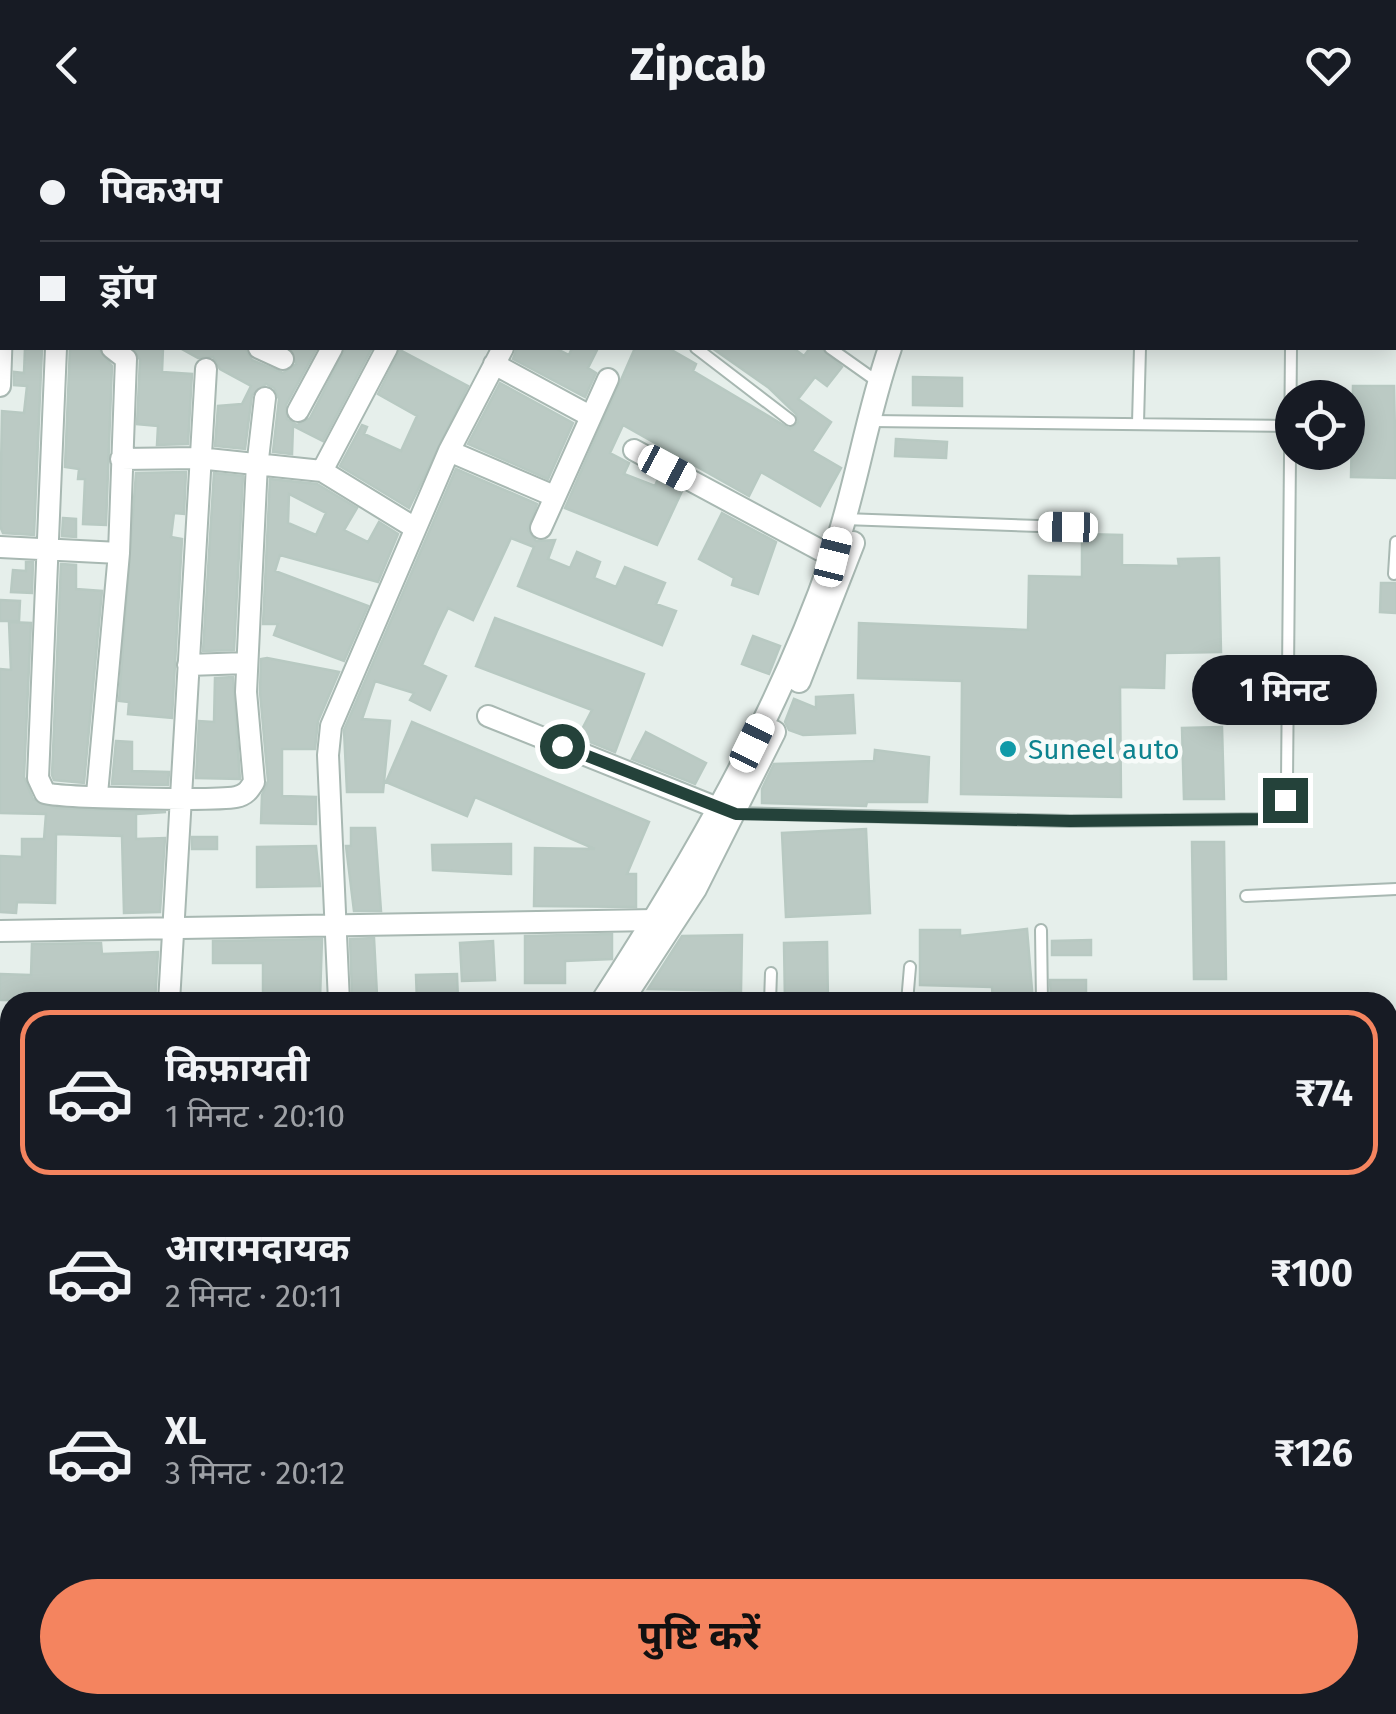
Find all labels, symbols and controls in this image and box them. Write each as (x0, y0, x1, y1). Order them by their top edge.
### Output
icon: back (40, 38, 95, 93)
text: Zipcab (630, 38, 766, 92)
icon: heart (1301, 38, 1356, 93)
text: पिकअप (100, 167, 222, 213)
text: ड्रॉप (100, 263, 156, 309)
map controls (1275, 380, 1365, 470)
button: locate (1275, 380, 1365, 470)
car (633, 441, 701, 495)
car (1038, 511, 1098, 543)
car (811, 524, 855, 590)
callout: 1 मिनट (1192, 655, 1378, 725)
text: 1 मिनट (1240, 671, 1329, 709)
car (725, 709, 779, 777)
route start (540, 724, 585, 769)
place label: Suneel auto (1028, 733, 1180, 766)
marker: Suneel auto (997, 738, 1019, 760)
route end (1263, 778, 1308, 823)
text: किफ़ायती (165, 1045, 309, 1091)
icon: car (45, 1048, 135, 1138)
text: ₹74 (1295, 1070, 1353, 1116)
text: 1 मिनट · 20:10 (165, 1097, 345, 1135)
text: आरामदायक (165, 1225, 349, 1271)
icon: car (45, 1228, 135, 1318)
text: ₹100 (1270, 1250, 1353, 1296)
text: 2 मिनट · 20:11 (165, 1277, 343, 1315)
icon: car (45, 1408, 135, 1498)
text: XL (165, 1408, 207, 1454)
text: ₹126 (1274, 1430, 1353, 1476)
text: 3 मिनट · 20:12 (165, 1454, 345, 1492)
button: पुष्टि करें (40, 1579, 1358, 1694)

